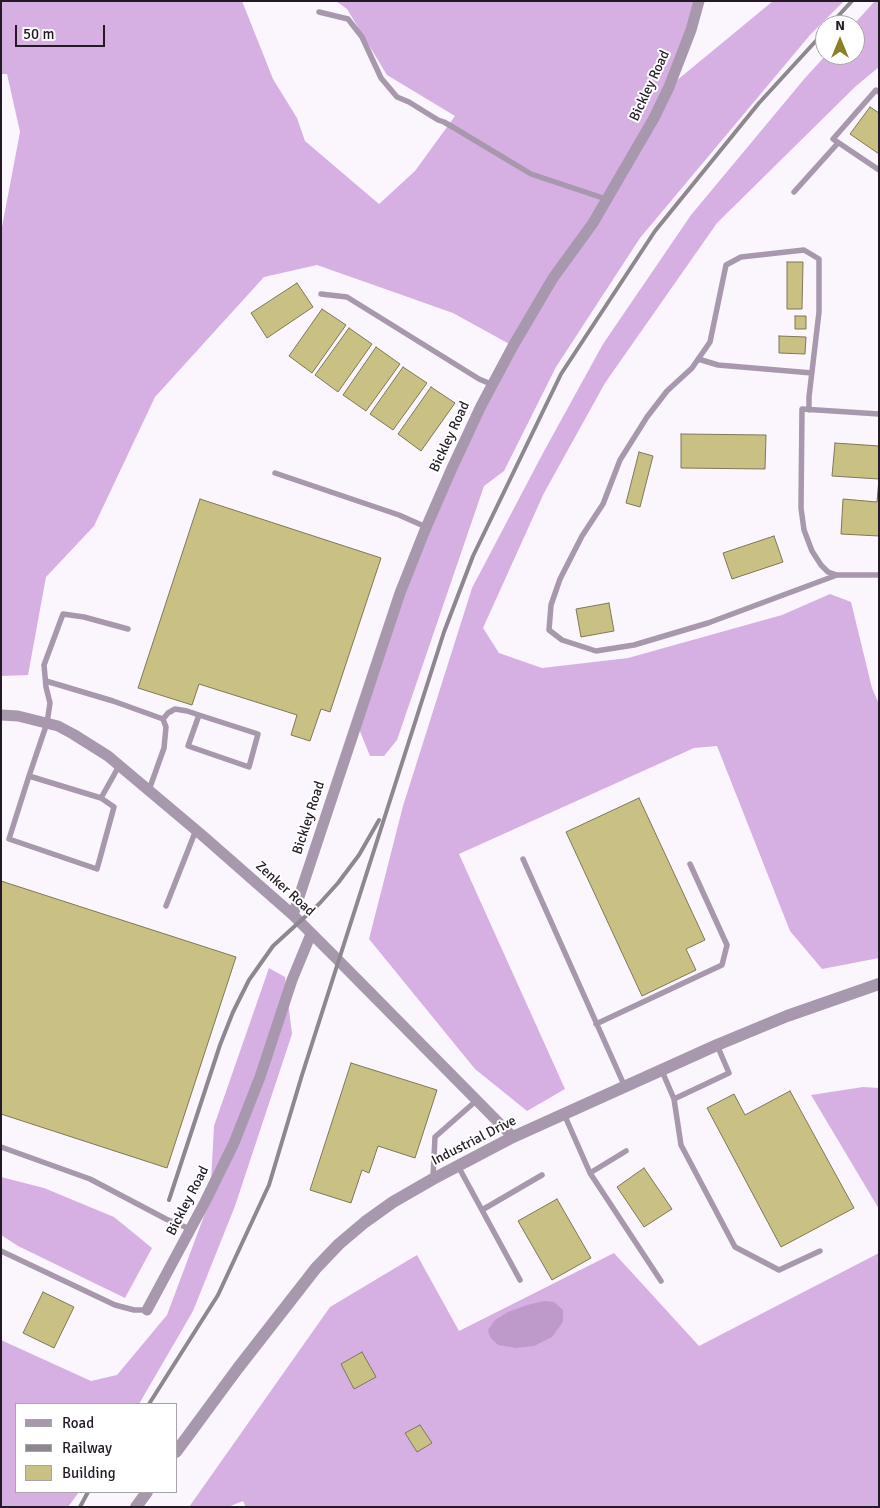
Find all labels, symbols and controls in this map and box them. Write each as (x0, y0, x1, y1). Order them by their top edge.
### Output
scale bar (18, 15, 108, 47)
north arrow (815, 15, 865, 65)
text: N (835, 17, 845, 34)
text: 50 m (23, 25, 54, 43)
street label: Bickley Road (626, 48, 674, 124)
street label: Bickley Road (426, 399, 474, 475)
street label: Bickley Road (289, 779, 329, 857)
street label: Zenker Road (252, 858, 318, 920)
street label: Industrial Drive (429, 1112, 519, 1170)
street label: Bickley Road (163, 1163, 213, 1239)
legend (15, 1403, 178, 1493)
text: Road (62, 1414, 94, 1432)
text: Railway (62, 1439, 112, 1457)
text: Building (62, 1464, 116, 1482)

